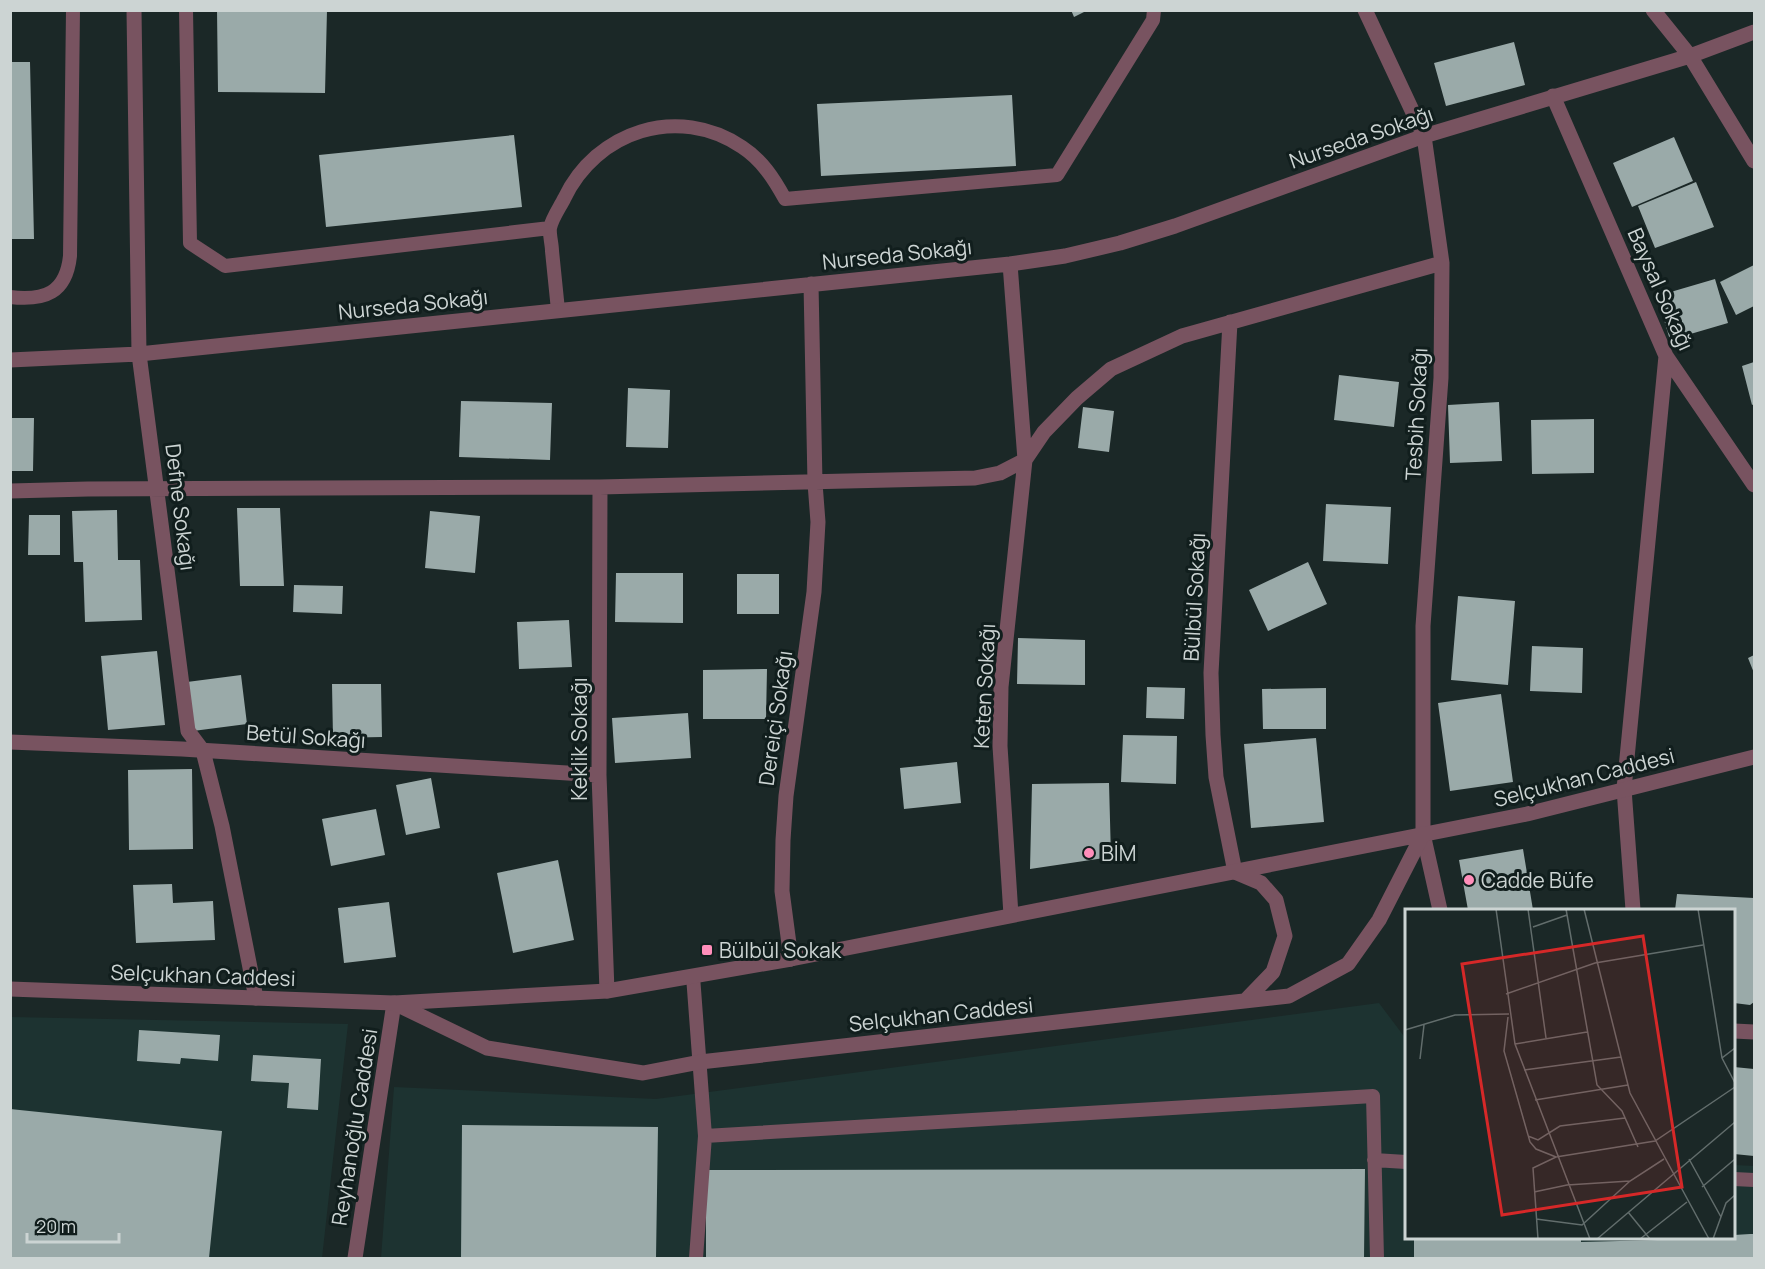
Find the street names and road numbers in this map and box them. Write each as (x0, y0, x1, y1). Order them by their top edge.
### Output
street label: Nurseda Sokağı (1285, 99, 1437, 175)
street label: Baysal Sokağı (1621, 223, 1701, 355)
street label: Nurseda Sokağı (821, 232, 973, 276)
street label: Nurseda Sokağı (337, 282, 489, 326)
street label: Tesbih Sokağı (1399, 347, 1433, 481)
street label: Defne Sokağı (159, 442, 203, 572)
street label: Bülbül Sokağı (1177, 532, 1211, 662)
street label: Keten Sokağı (967, 623, 1001, 749)
street label: Dereiçi Sokağı (752, 649, 798, 787)
street label: Keklik Sokağı (565, 677, 593, 801)
street label: Betül Sokağı (245, 718, 367, 754)
street label: Selçukhan Caddesi (1491, 741, 1677, 813)
street label: Selçukhan Caddesi (110, 958, 296, 992)
street label: Selçukhan Caddesi (847, 990, 1035, 1038)
street label: Reyhanoğlu Caddesi (325, 1026, 383, 1228)

